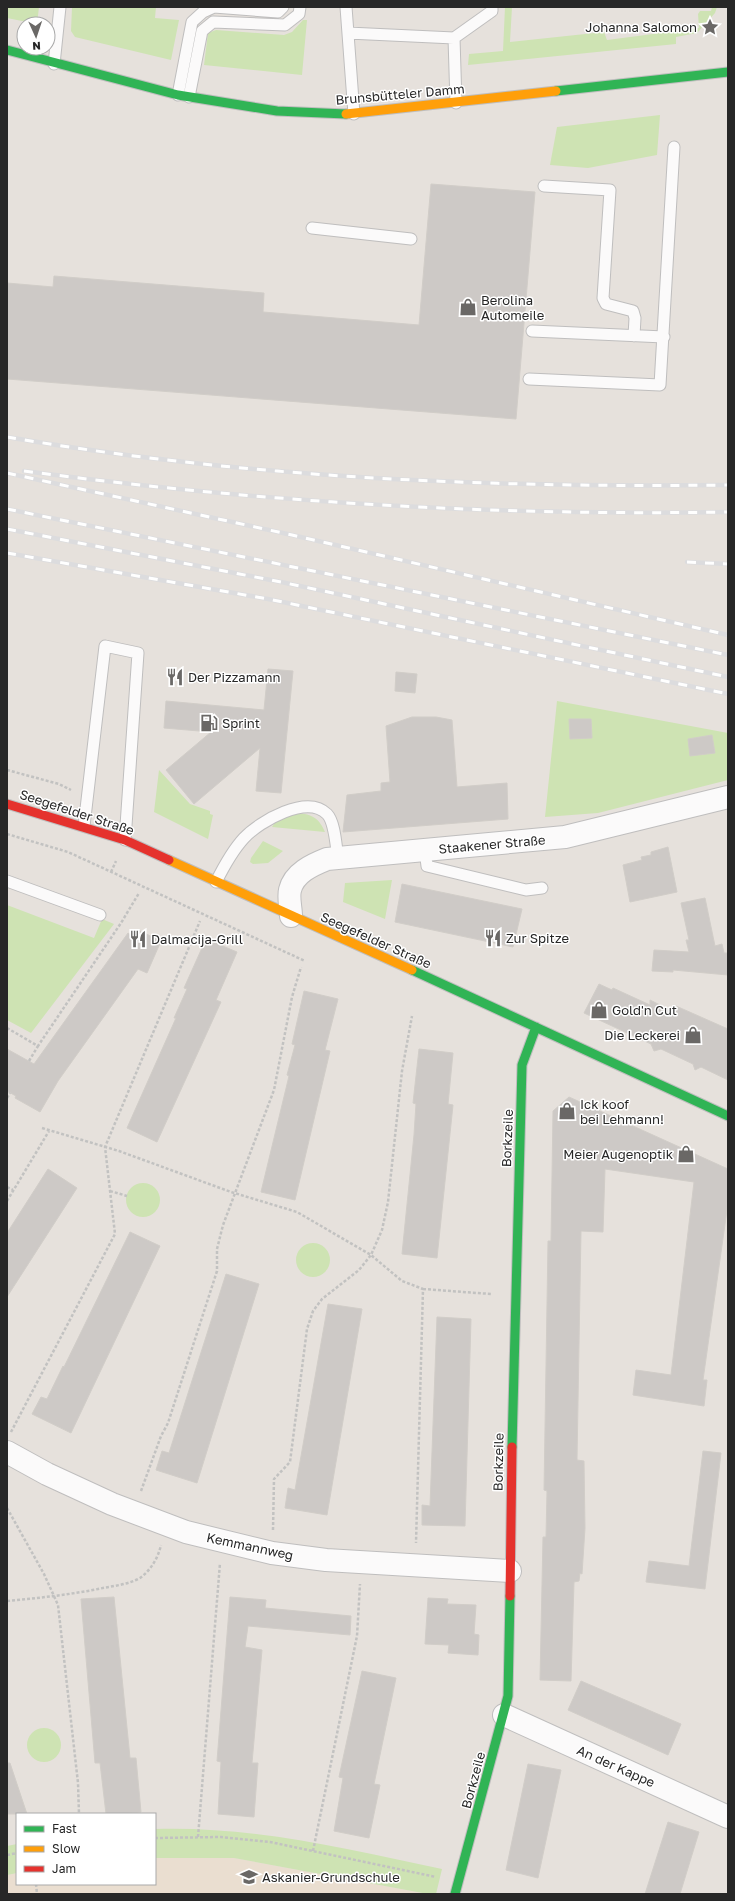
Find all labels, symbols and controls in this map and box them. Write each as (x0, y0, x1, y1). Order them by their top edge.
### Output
north arrow (16, 16, 56, 56)
place icon: Johanna Salomon (700, 17, 720, 37)
place label: Johanna Salomon (585, 19, 697, 35)
text: N (32, 40, 41, 53)
street label: Brunsbütteler Damm (335, 80, 465, 108)
place label: Berolina Automeile (481, 292, 544, 323)
shop icon: Berolina Automeile (458, 297, 478, 317)
restaurant icon: Der Pizzamann (165, 667, 185, 687)
place label: Der Pizzamann (188, 669, 281, 685)
fuel station icon: Sprint (199, 713, 219, 733)
place label: Sprint (222, 715, 260, 731)
street label: Seegefelder Straße (18, 786, 136, 838)
street label: Staakener Straße (438, 831, 546, 857)
street label: Seegefelder Straße (318, 908, 434, 972)
restaurant icon: Zur Spitze (483, 928, 503, 948)
restaurant icon: Dalmacija-Grill (128, 929, 148, 949)
place label: Zur Spitze (506, 930, 569, 946)
place label: Dalmacija-Grill (151, 931, 243, 947)
shop icon: Gold'n Cut (589, 1000, 609, 1020)
place label: Gold'n Cut (612, 1002, 677, 1018)
shop icon: Die Leckerei (683, 1025, 703, 1045)
place label: Die Leckerei (604, 1027, 680, 1043)
place label: Ick koof bei Lehmann! (580, 1096, 664, 1127)
shop icon: Ick koof bei Lehmann! (557, 1101, 577, 1121)
street label: Borkzeile (498, 1109, 516, 1167)
shop icon: Meier Augenoptik (676, 1144, 696, 1164)
place label: Meier Augenoptik (563, 1146, 674, 1162)
street label: Borkzeile (489, 1433, 507, 1491)
street label: Kemmannweg (205, 1529, 295, 1563)
street label: An der Kappe (575, 1742, 657, 1790)
street label: Borkzeile (458, 1750, 488, 1810)
legend (16, 1813, 156, 1885)
text: Fast (52, 1821, 77, 1836)
text: Slow (52, 1841, 80, 1856)
text: Jam (52, 1861, 76, 1876)
school or university icon: Askanier-Grundschule (239, 1867, 259, 1887)
place label: Askanier-Grundschule (262, 1869, 400, 1885)

